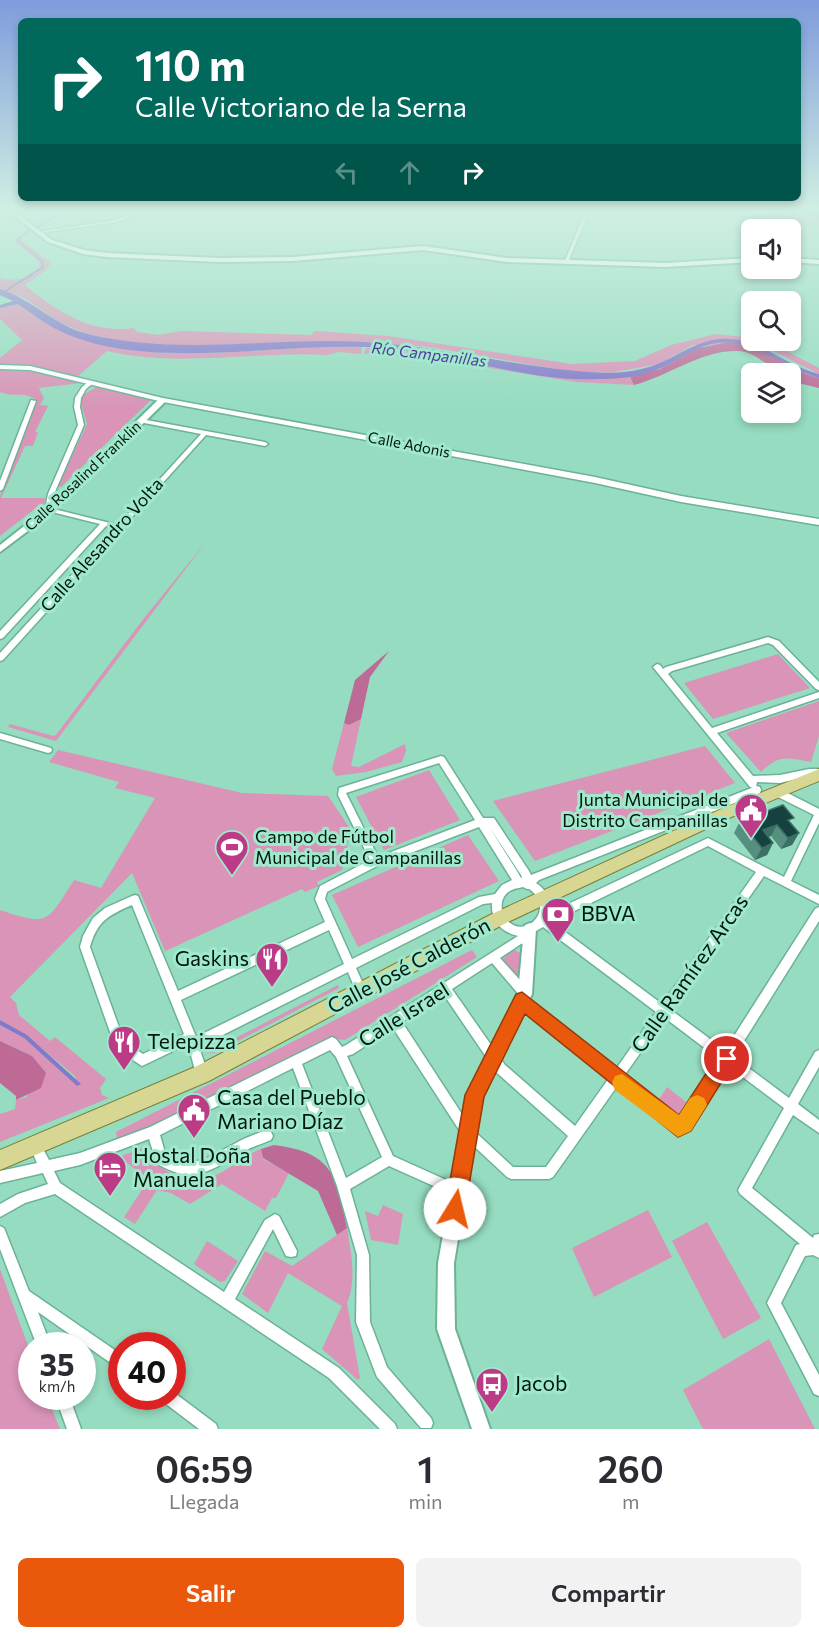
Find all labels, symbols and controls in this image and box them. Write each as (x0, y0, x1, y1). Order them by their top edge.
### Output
text: 110 m (135, 38, 246, 90)
icon: right (36, 42, 114, 120)
text: Calle Victoriano de la Serna (135, 90, 467, 123)
icon: left (330, 156, 363, 189)
icon: ahead (393, 156, 426, 189)
icon: right (456, 156, 489, 189)
map controls (741, 219, 801, 423)
button: sound (741, 219, 801, 279)
button: search (741, 291, 801, 351)
water label: Río Campanillas (371, 337, 488, 370)
button: layers (741, 363, 801, 423)
street label: Calle Rosalind Franklin (20, 417, 144, 534)
street label: Calle Adonis (367, 427, 452, 461)
street label: Calle Alesandro Volta (35, 473, 167, 616)
place label: Junta Municipal de Distrito Campanillas (562, 788, 728, 831)
public building icon: Junta Municipal de Distrito Campanillas (733, 792, 769, 839)
place label: Campo de Fútbol Municipal de Campanillas (255, 825, 461, 868)
sports icon: Campo de Fútbol Municipal de Campanillas (214, 829, 250, 876)
street label: Calle Ramírez Arcas (625, 889, 753, 1057)
bank icon: BBVA (540, 896, 576, 943)
place label: BBVA (581, 900, 635, 925)
street label: Calle José Calderón (323, 911, 494, 1018)
restaurant icon: Gaskins (254, 941, 290, 988)
place label: Gaskins (175, 945, 249, 970)
street label: Calle Israel (353, 976, 453, 1051)
restaurant icon: Telepizza (106, 1024, 142, 1071)
place label: Telepizza (147, 1028, 236, 1053)
pin (701, 1033, 752, 1084)
icon: arrive (710, 1042, 743, 1075)
place label: Casa del Pueblo Mariano Díaz (217, 1084, 366, 1133)
public building icon: Casa del Pueblo Mariano Díaz (176, 1092, 212, 1139)
place label: Hostal Doña Manuela (133, 1142, 251, 1191)
hotel icon: Hostal Doña Manuela (92, 1150, 128, 1197)
position arrow (423, 1177, 487, 1241)
speed limit sign: 40 (108, 1332, 186, 1410)
text: 35 (40, 1345, 74, 1382)
bus stop icon: Jacob (474, 1366, 510, 1413)
place label: Jacob (515, 1370, 567, 1395)
text: km/h (39, 1377, 75, 1395)
text: 06:59 (155, 1446, 253, 1490)
text: 1 (417, 1446, 433, 1490)
text: 260 (598, 1446, 664, 1490)
text: Llegada (169, 1489, 239, 1513)
text: min (408, 1489, 443, 1513)
text: m (622, 1489, 639, 1513)
button: Salir (18, 1558, 404, 1627)
button: Compartir (416, 1558, 801, 1627)

